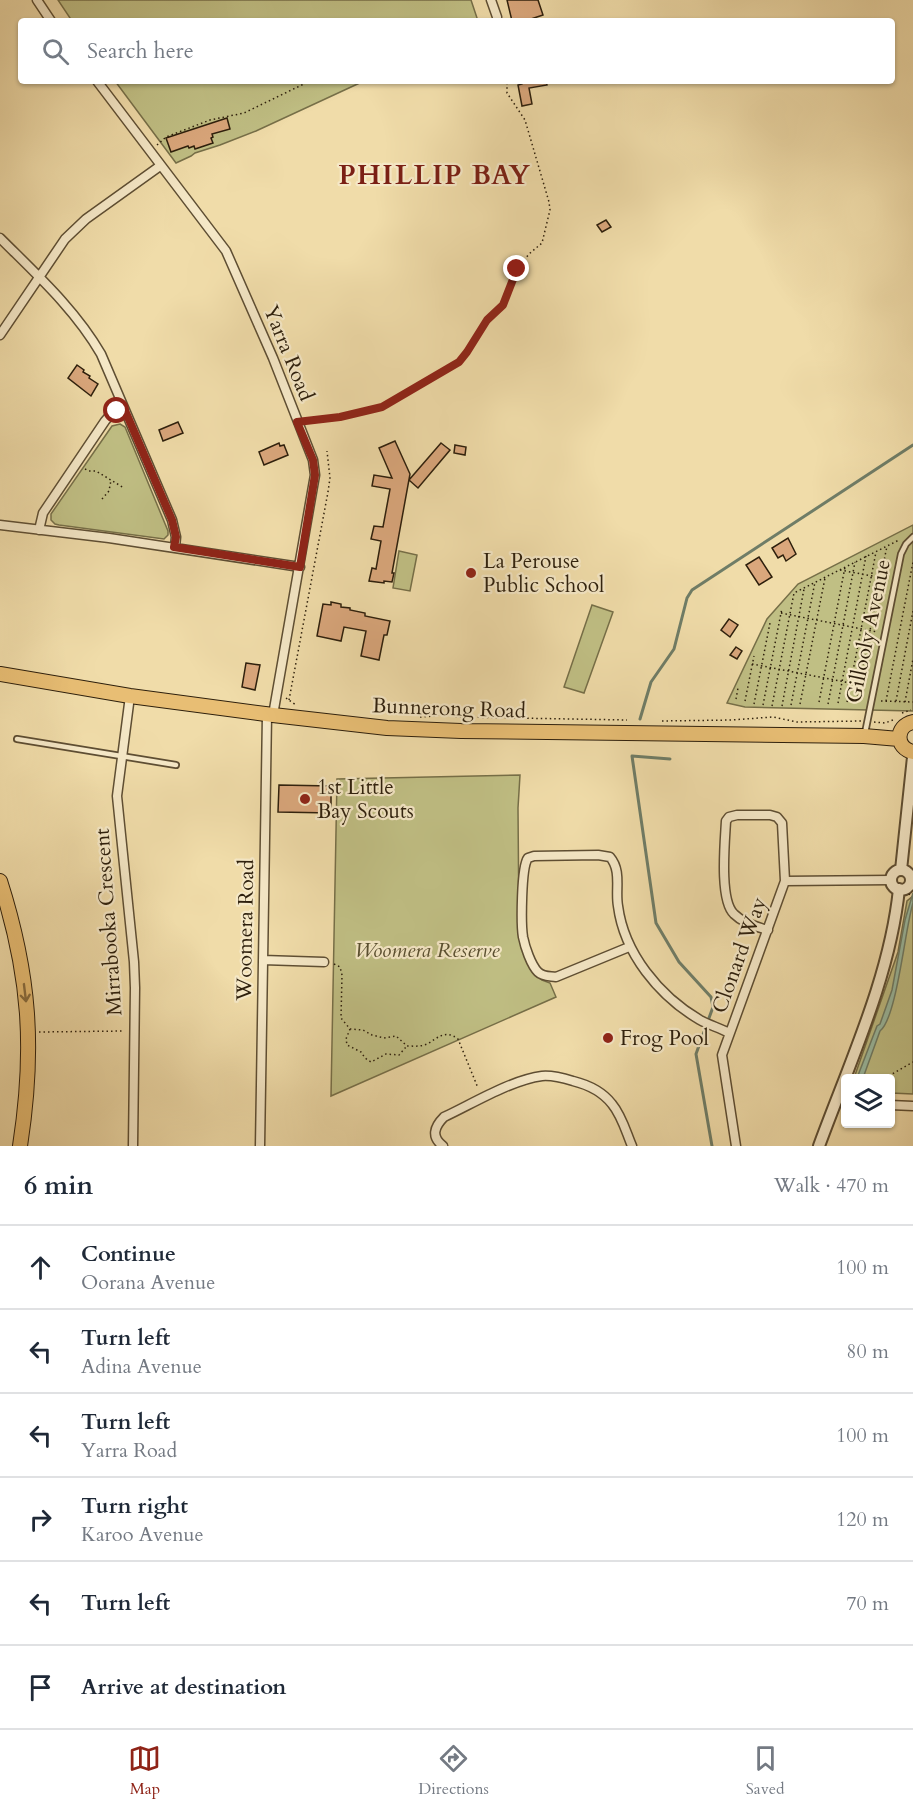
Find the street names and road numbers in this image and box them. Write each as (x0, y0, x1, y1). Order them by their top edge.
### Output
street label: Yarra Road (256, 301, 321, 405)
street label: Gillooly Avenue (839, 557, 898, 706)
street label: Bunnerong Road (372, 691, 526, 726)
street label: Mirrabooka Crescent (87, 827, 130, 1017)
street label: Woomera Road (230, 859, 261, 1002)
street label: Clonard Way (705, 893, 774, 1017)

